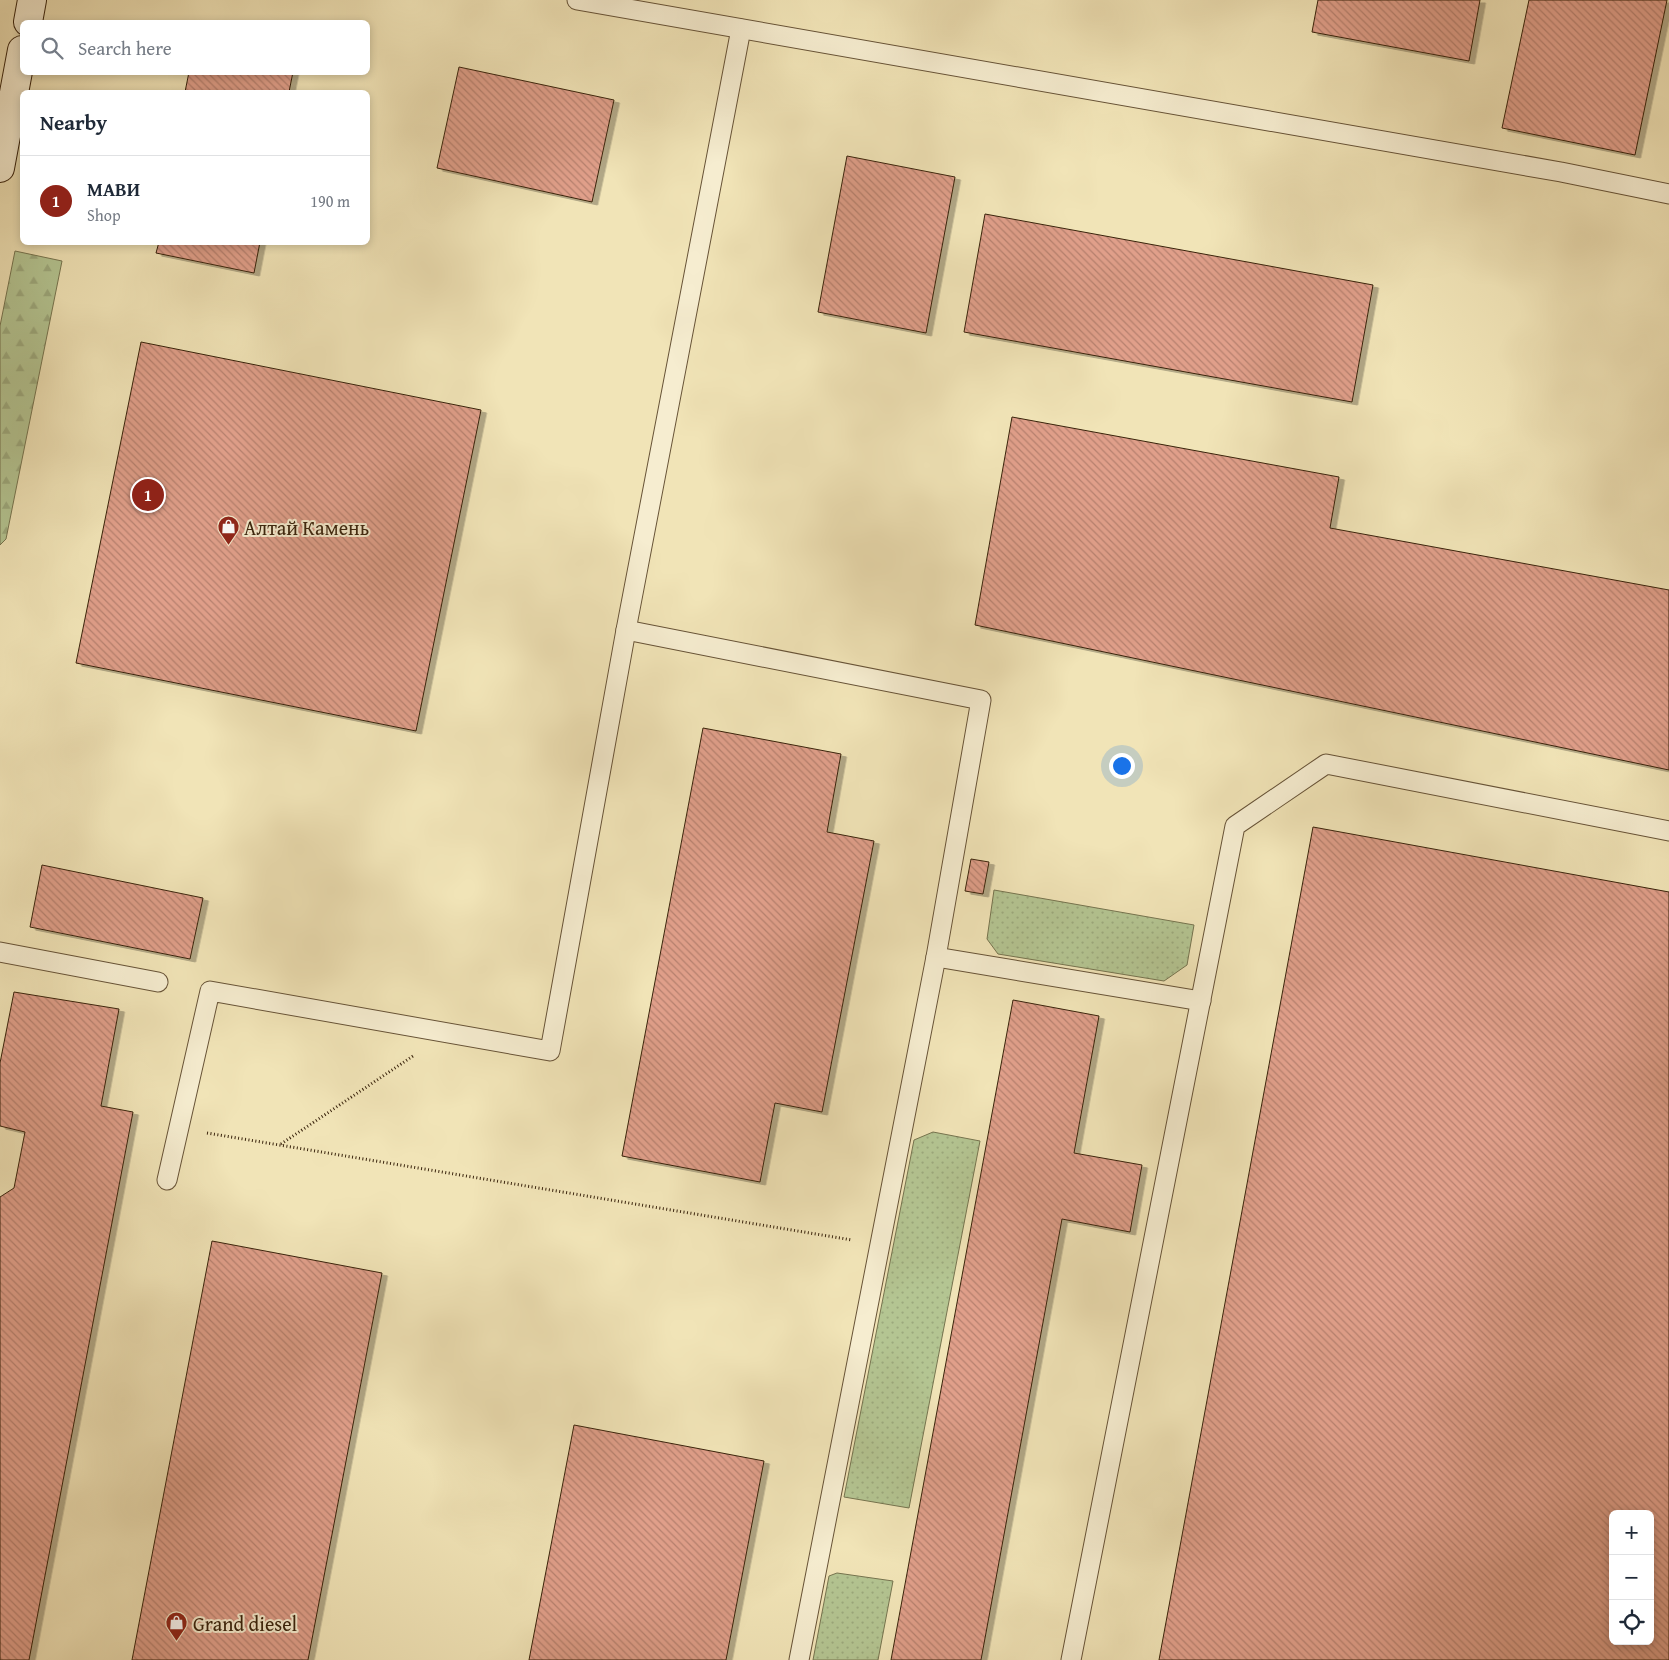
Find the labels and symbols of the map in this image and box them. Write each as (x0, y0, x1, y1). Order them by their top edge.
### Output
pin: 1 (132, 476, 164, 514)
place label: Алтай Камень (244, 513, 369, 542)
shop icon: Алтай Камень (216, 515, 240, 546)
your location (1109, 753, 1135, 779)
place label: Grand diesel (193, 1609, 298, 1638)
shop icon: Grand diesel (165, 1611, 189, 1642)

